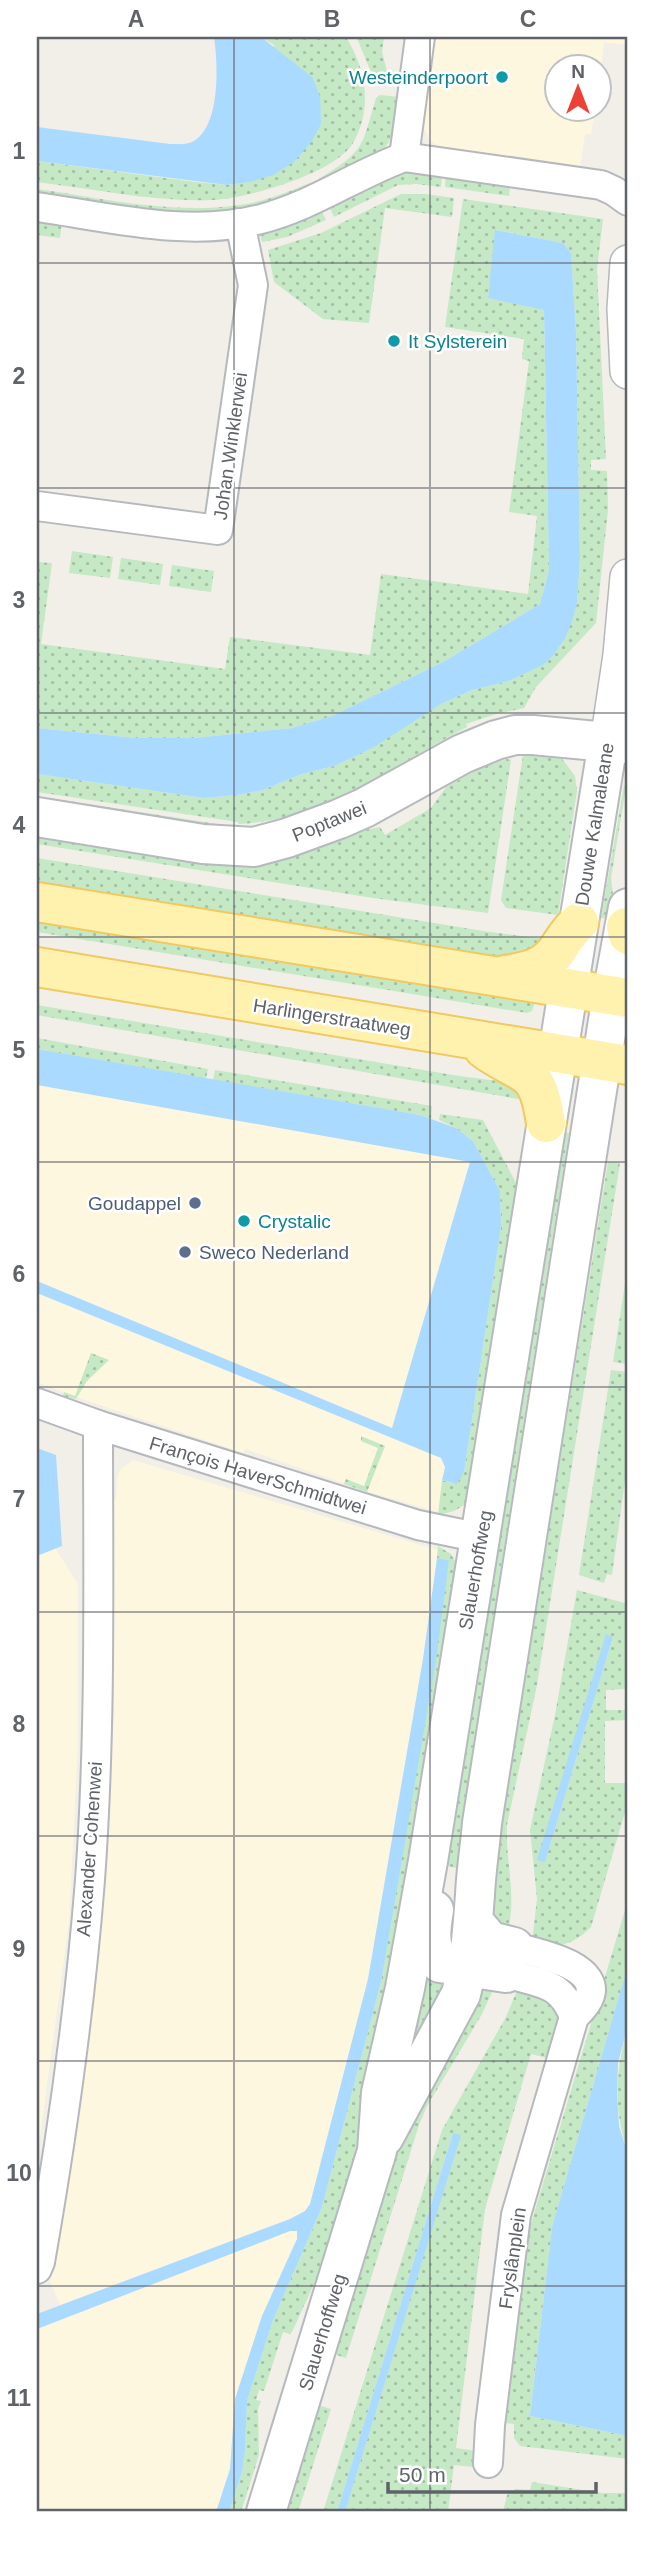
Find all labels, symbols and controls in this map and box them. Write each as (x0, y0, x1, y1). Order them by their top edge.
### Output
text: A (128, 6, 144, 32)
text: B (324, 6, 340, 32)
text: C (520, 6, 536, 32)
north arrow (542, 52, 612, 122)
text: N (571, 61, 585, 82)
place label: Westeinderpoort (349, 67, 489, 88)
marker: Westeinderpoort (494, 69, 510, 85)
text: 1 (13, 138, 26, 164)
place label: It Sylsterein (408, 331, 507, 352)
marker: It Sylsterein (386, 333, 402, 349)
text: 2 (13, 363, 25, 389)
street label: Johan Winklerwei (210, 371, 251, 521)
text: 3 (13, 587, 25, 613)
street label: Douwe Kalmaleane (571, 741, 618, 907)
street label: Poptawei (289, 797, 369, 846)
text: 4 (13, 812, 26, 838)
street label: Harlingerstraatweg (252, 995, 412, 1040)
text: 5 (13, 1037, 26, 1063)
place label: Goudappel (88, 1193, 181, 1214)
marker: Goudappel (187, 1195, 203, 1211)
place label: Crystalic (258, 1211, 331, 1232)
marker: Crystalic (236, 1213, 252, 1229)
place label: Sweco Nederland (199, 1242, 349, 1263)
marker: Sweco Nederland (177, 1244, 193, 1260)
text: 6 (13, 1261, 25, 1287)
street label: François HaverSchmidtwei (147, 1432, 369, 1519)
text: 7 (13, 1486, 25, 1512)
street label: Slauerhoffweg (455, 1509, 496, 1632)
text: 8 (13, 1711, 26, 1737)
street label: Alexander Cohenwei (73, 1761, 106, 1937)
text: 9 (13, 1936, 25, 1962)
text: 10 (6, 2160, 32, 2186)
street label: Fryslânplein (495, 2206, 530, 2310)
street label: Slauerhoffweg (295, 2271, 350, 2393)
text: 11 (7, 2385, 31, 2411)
scale bar (388, 2451, 597, 2495)
text: 50 m (399, 2463, 446, 2486)

